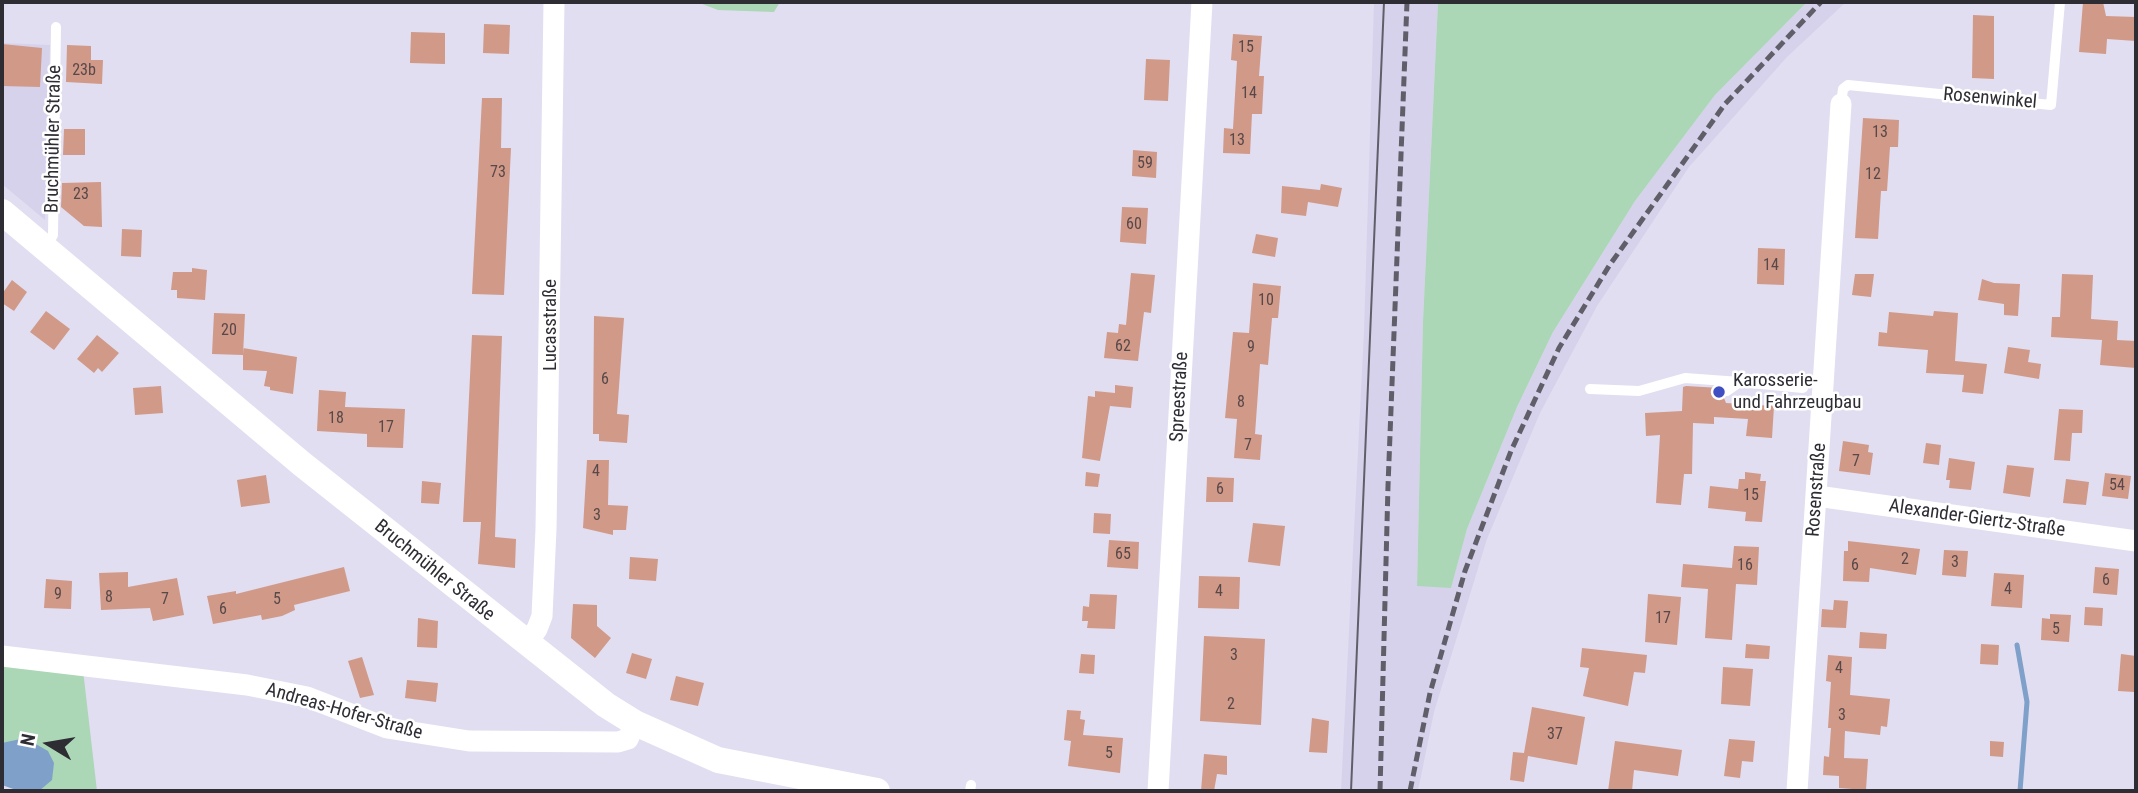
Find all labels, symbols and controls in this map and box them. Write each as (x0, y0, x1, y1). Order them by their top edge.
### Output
house number: 15 (1238, 38, 1254, 58)
house number: 23b (72, 61, 96, 81)
street label: Bruchmühler Straße (41, 65, 67, 213)
house number: 14 (1241, 84, 1257, 104)
street label: Rosenwinkel (1942, 84, 2038, 114)
house number: 13 (1872, 123, 1888, 143)
house number: 13 (1229, 131, 1245, 151)
house number: 59 (1137, 154, 1153, 174)
house number: 73 (490, 163, 506, 183)
house number: 12 (1865, 165, 1881, 185)
house number: 23 (73, 185, 89, 205)
house number: 60 (1126, 215, 1142, 235)
house number: 14 (1763, 256, 1779, 276)
street label: Lucasstraße (540, 279, 562, 371)
house number: 10 (1258, 291, 1274, 311)
house number: 20 (221, 321, 237, 341)
house number: 62 (1115, 337, 1131, 357)
house number: 9 (1247, 338, 1255, 358)
street label: Spreestraße (1166, 351, 1194, 443)
house number: 6 (601, 370, 609, 390)
place label: Karosserie- und Fahrzeugbau (1733, 370, 1861, 414)
marker: Karosserie- und Fahrzeugbau (1711, 384, 1727, 400)
house number: 8 (1237, 393, 1245, 413)
house number: 18 (328, 409, 344, 429)
house number: 17 (378, 418, 394, 438)
house number: 7 (1244, 436, 1252, 456)
street label: Rosenstraße (1802, 442, 1832, 538)
house number: 7 (1852, 452, 1860, 472)
house number: 4 (592, 462, 600, 482)
house number: 54 (2109, 476, 2125, 496)
house number: 6 (1216, 480, 1224, 500)
house number: 15 (1743, 486, 1759, 506)
street label: Alexander-Giertz-Straße (1887, 495, 2067, 543)
house number: 3 (593, 506, 601, 526)
street label: Bruchmühler Straße (369, 516, 499, 626)
house number: 65 (1115, 545, 1131, 565)
house number: 2 (1901, 550, 1909, 570)
house number: 3 (1951, 553, 1959, 573)
house number: 16 (1737, 556, 1753, 576)
house number: 6 (1851, 556, 1859, 576)
house number: 6 (2102, 571, 2110, 591)
house number: 4 (2004, 580, 2012, 600)
house number: 4 (1215, 582, 1223, 602)
house number: 9 (54, 585, 62, 605)
house number: 8 (105, 588, 113, 608)
house number: 7 (161, 590, 169, 610)
house number: 5 (273, 590, 281, 610)
house number: 6 (219, 600, 227, 620)
house number: 17 (1655, 609, 1671, 629)
house number: 5 (2052, 620, 2060, 640)
house number: 3 (1230, 646, 1238, 666)
house number: 4 (1835, 659, 1843, 679)
street label: Andreas-Hofer-Straße (263, 679, 425, 745)
house number: 2 (1227, 695, 1235, 715)
house number: 3 (1838, 706, 1846, 726)
north arrow (14, 709, 84, 779)
house number: 37 (1547, 725, 1563, 745)
text: N (15, 732, 40, 748)
house number: 5 (1105, 744, 1113, 764)

